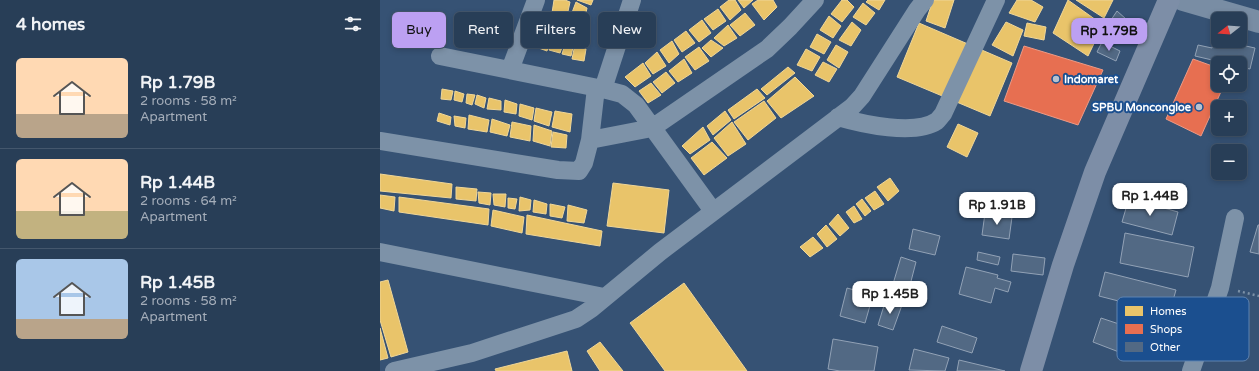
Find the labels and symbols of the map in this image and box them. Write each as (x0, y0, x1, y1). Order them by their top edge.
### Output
north arrow (1211, 12, 1247, 48)
pin: Rp 1.79B (1068, 18, 1150, 52)
place label: Indomaret (1064, 73, 1119, 86)
marker: Indomaret (1051, 74, 1061, 84)
place label: SPBU Moncongloe (1092, 101, 1192, 115)
marker: SPBU Moncongloe (1194, 102, 1204, 112)
pin: Rp 1.44B (1109, 183, 1191, 217)
pin: Rp 1.91B (956, 192, 1038, 226)
pin: Rp 1.45B (849, 281, 931, 315)
legend (1117, 297, 1249, 361)
text: Homes (1150, 305, 1186, 318)
text: Shops (1150, 323, 1182, 336)
text: Other (1150, 341, 1181, 354)

